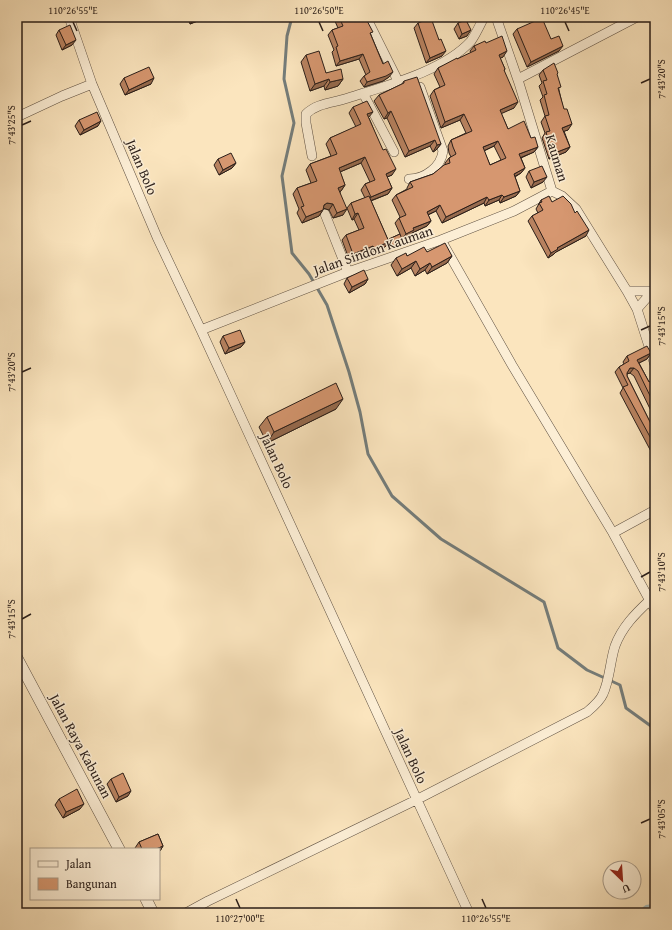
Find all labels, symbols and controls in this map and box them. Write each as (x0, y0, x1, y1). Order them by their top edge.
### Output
text: 110°26'55"E (48, 3, 98, 18)
text: 110°26'50"E (294, 3, 344, 18)
text: 110°26'45"E (540, 3, 590, 18)
text: 7°43'20"S (654, 59, 669, 99)
text: 7°43'25"S (4, 105, 19, 145)
street label: Kauman (540, 132, 574, 184)
street label: Jalan Bolo (121, 134, 163, 198)
street label: Jalan Sindon Kauman (309, 220, 436, 280)
text: 7°43'15"S (654, 306, 669, 346)
text: 7°43'20"S (4, 352, 19, 392)
street label: Jalan Bolo (255, 428, 298, 492)
text: 7°43'10"S (654, 552, 669, 592)
text: 7°43'15"S (4, 599, 19, 639)
street label: Jalan Raya Kabunan (44, 688, 117, 802)
street label: Jalan Bolo (389, 723, 432, 787)
text: 7°43'05"S (654, 799, 669, 839)
legend (30, 848, 160, 900)
text: Jalan (64, 855, 91, 872)
north arrow (602, 860, 642, 900)
text: Bangunan (66, 875, 117, 892)
text: U (619, 880, 633, 898)
text: 110°27'00"E (215, 911, 265, 926)
text: 110°26'55"E (461, 911, 511, 926)

